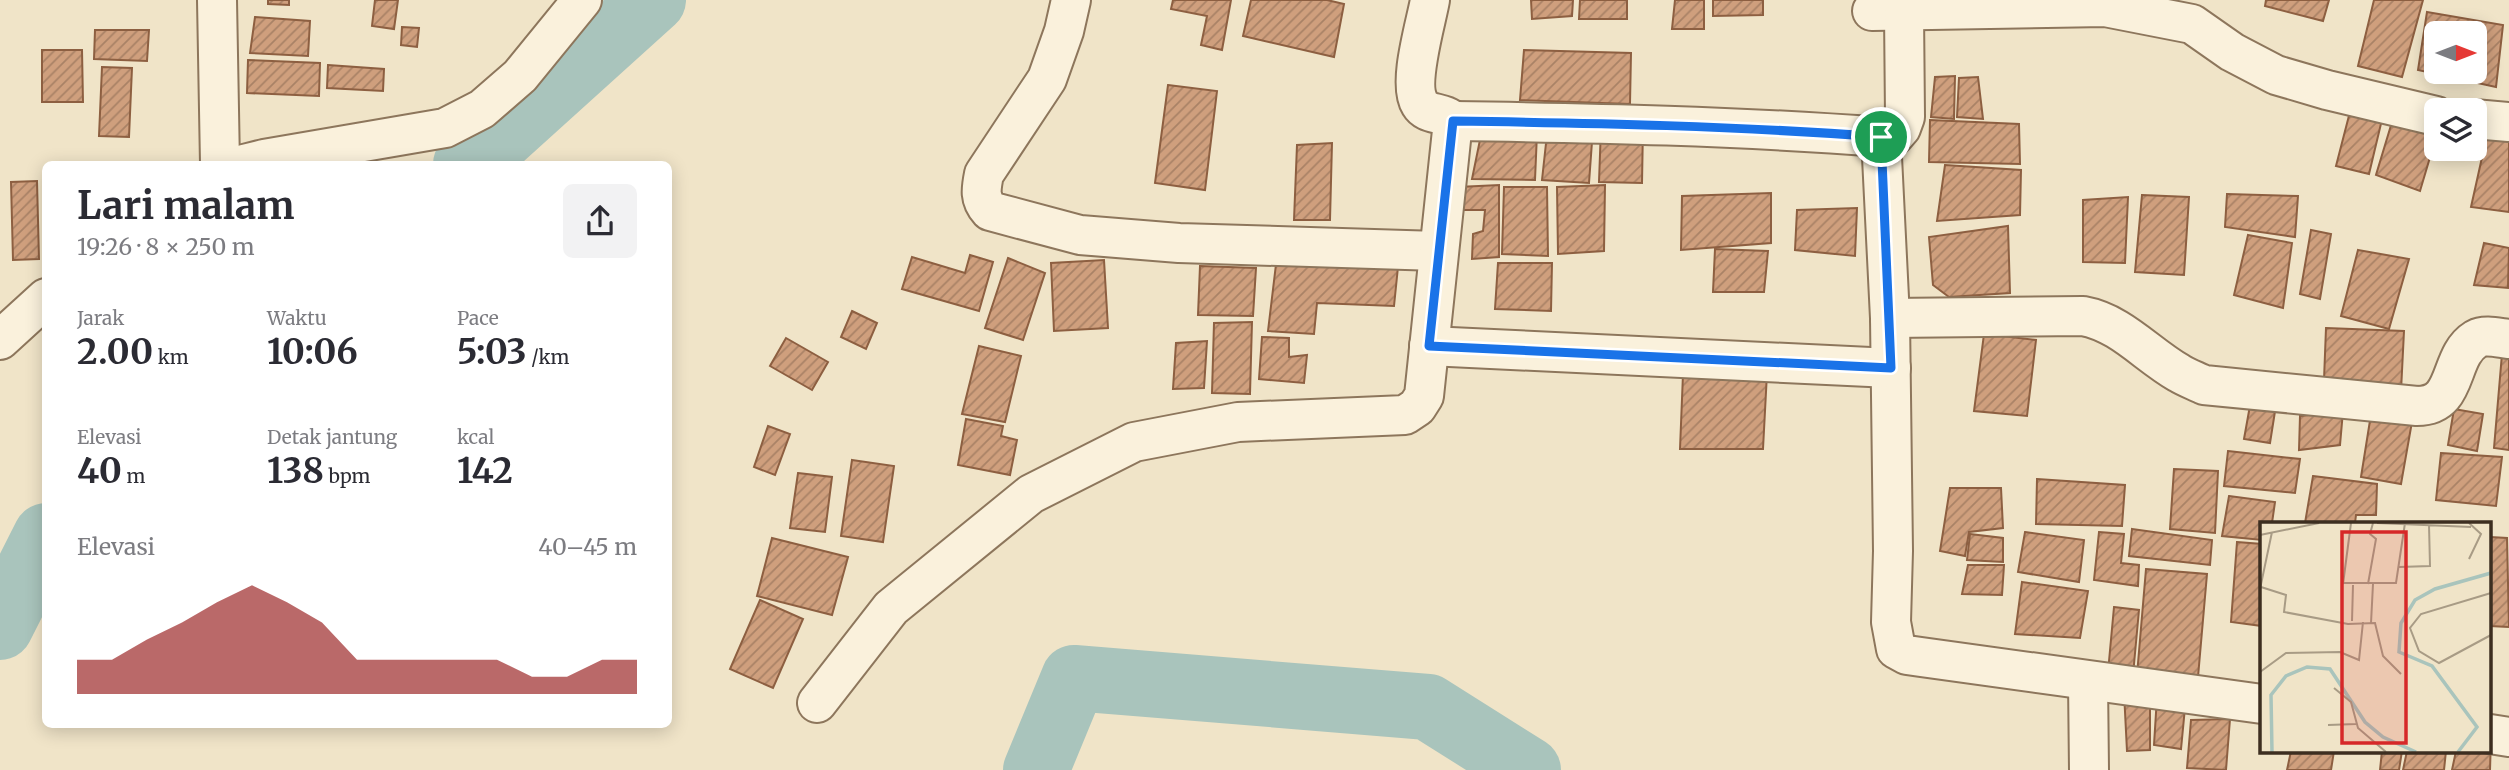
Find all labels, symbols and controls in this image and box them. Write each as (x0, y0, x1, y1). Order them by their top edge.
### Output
north arrow (2424, 21, 2487, 84)
map controls (2424, 21, 2487, 161)
button: layers (2424, 98, 2487, 161)
pin (1851, 107, 1911, 167)
icon: arrive (1862, 118, 1900, 156)
text: Lari malam (77, 182, 294, 229)
button: share (563, 184, 637, 258)
text: 19:26 · 8 × 250 m (77, 232, 255, 261)
text: Jarak (77, 306, 124, 330)
text: Waktu (267, 306, 327, 330)
text: Pace (457, 306, 499, 330)
text: 2.00 (77, 330, 153, 374)
text: 10:06 (267, 330, 358, 374)
text: 5:03 (457, 330, 527, 374)
text: km (153, 345, 189, 369)
text: /km (527, 345, 569, 369)
text: Elevasi (77, 425, 141, 449)
text: Detak jantung (267, 425, 397, 449)
text: kcal (457, 425, 494, 449)
text: 40 (77, 449, 122, 493)
text: 138 (267, 449, 324, 493)
text: 142 (457, 449, 513, 493)
text: m (122, 464, 145, 488)
text: bpm (324, 464, 370, 488)
inset map (2260, 522, 2492, 752)
text: Elevasi (77, 532, 155, 561)
text: 40–45 m (538, 532, 637, 561)

